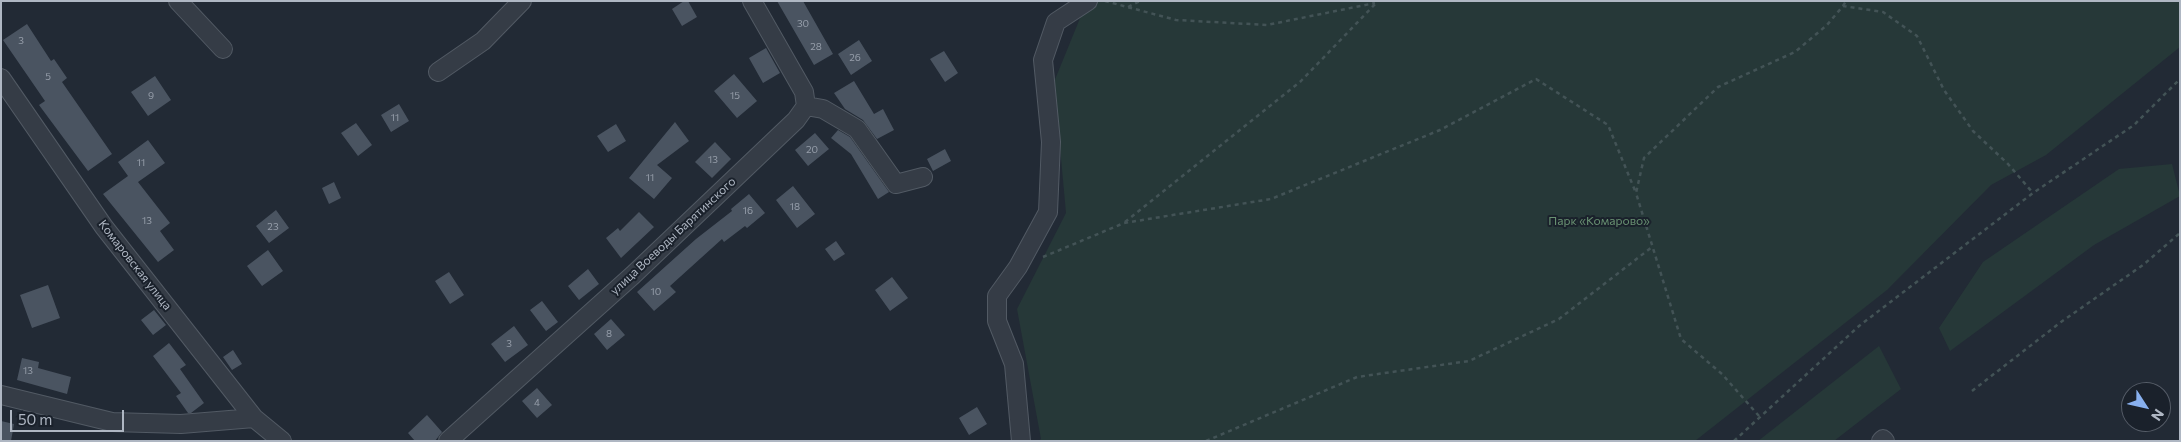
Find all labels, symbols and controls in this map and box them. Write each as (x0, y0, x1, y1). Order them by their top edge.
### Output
house number: 30 (797, 18, 809, 30)
house number: 3 (18, 35, 24, 47)
house number: 28 (810, 41, 822, 53)
house number: 26 (849, 52, 861, 64)
house number: 5 (45, 71, 51, 83)
house number: 9 (148, 90, 154, 102)
house number: 15 (730, 90, 740, 102)
house number: 11 (391, 112, 399, 124)
house number: 20 (806, 144, 818, 156)
house number: 13 (708, 154, 718, 166)
house number: 11 (137, 157, 145, 169)
house number: 11 (646, 172, 654, 184)
street label: улица Воеводы Барятинского (607, 174, 739, 298)
house number: 18 (790, 201, 800, 213)
house number: 16 (743, 205, 753, 217)
park label: Парк «Комарово» (1548, 214, 1650, 228)
house number: 13 (142, 215, 152, 227)
street label: Комаровская улица (95, 217, 175, 313)
house number: 23 (267, 221, 279, 233)
house number: 10 (651, 286, 661, 298)
house number: 8 (606, 328, 612, 340)
house number: 3 (506, 338, 512, 350)
house number: 13 (23, 365, 33, 377)
north arrow (2121, 382, 2171, 432)
house number: 4 (534, 397, 540, 409)
scale bar (12, 400, 126, 432)
text: N (2148, 406, 2168, 424)
text: 50 m (18, 410, 52, 428)

